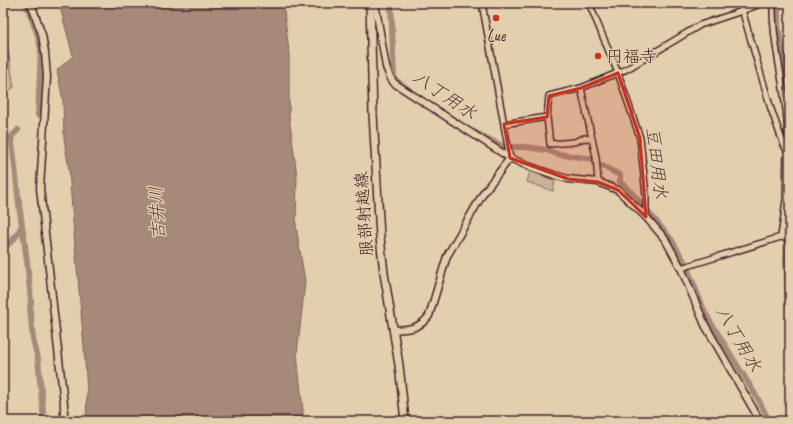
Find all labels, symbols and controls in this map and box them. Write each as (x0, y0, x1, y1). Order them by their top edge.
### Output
marker: Lue (491, 13, 501, 23)
place label: Lue (487, 25, 507, 46)
place label: 円福寺 (606, 46, 657, 67)
marker: 円福寺 (593, 51, 603, 61)
water label: 八丁用水 (409, 66, 481, 124)
water label: 豆田用水 (642, 126, 672, 200)
street label: 服部射越線 (351, 171, 377, 257)
water label: 吉井川 (145, 185, 169, 241)
water label: 八丁用水 (711, 302, 767, 376)

